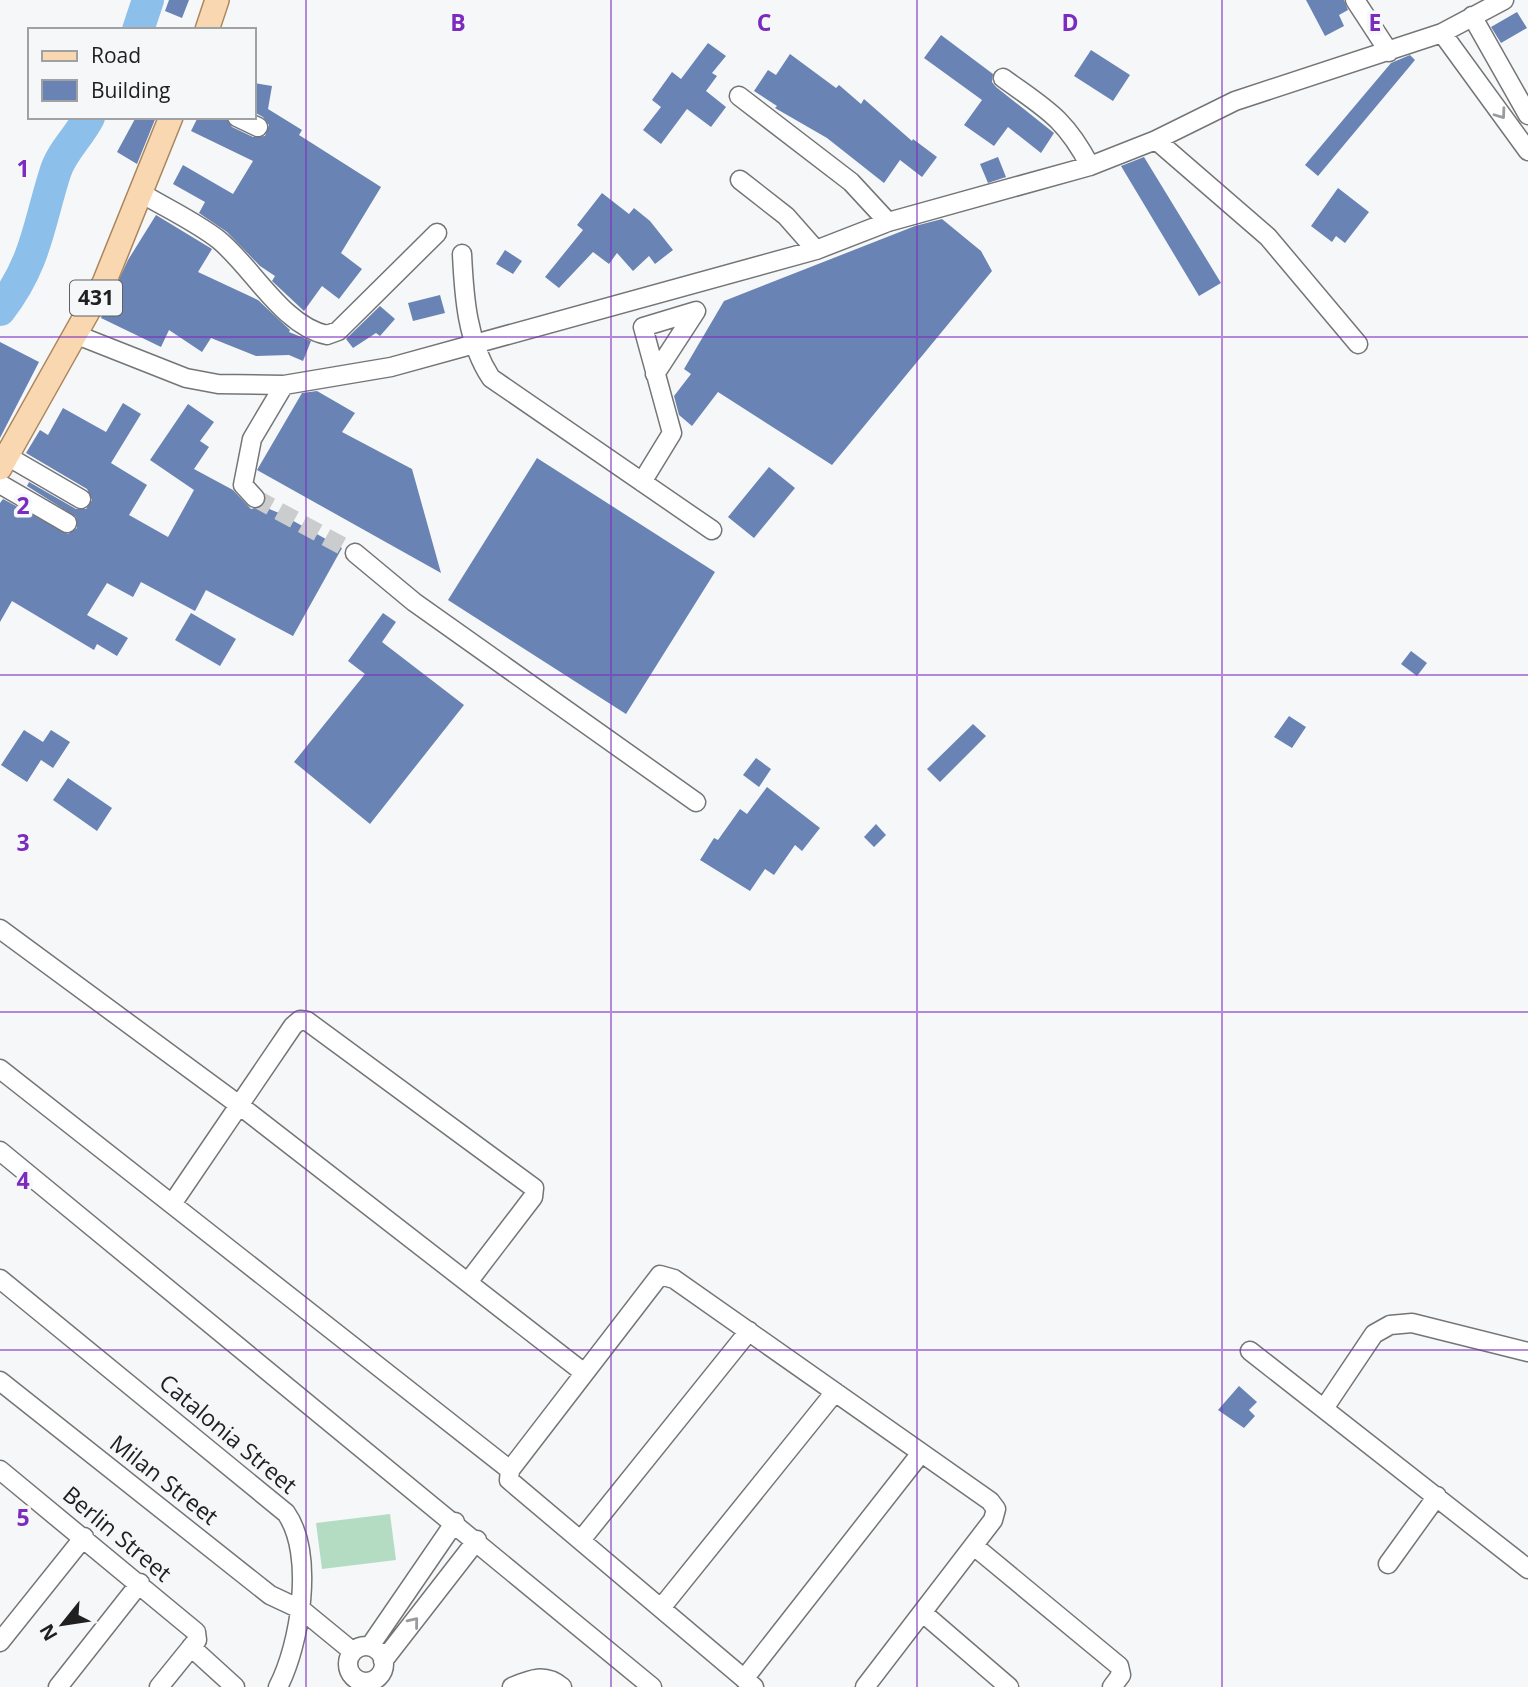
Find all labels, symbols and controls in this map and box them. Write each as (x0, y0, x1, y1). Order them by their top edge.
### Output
text: B (450, 6, 466, 38)
text: C (757, 6, 771, 38)
text: D (1061, 6, 1079, 38)
text: E (1369, 6, 1381, 38)
legend (28, 28, 256, 119)
text: Road (91, 41, 141, 69)
text: Building (91, 76, 170, 104)
one-way arrow (1493, 106, 1505, 119)
text: 1 (16, 152, 30, 184)
road number: 431 (70, 280, 122, 316)
text: 2 (16, 489, 30, 521)
text: 3 (16, 826, 30, 858)
text: 4 (16, 1164, 30, 1196)
street label: Catalonia Street (153, 1366, 304, 1500)
street label: Milan Street (104, 1427, 225, 1532)
street label: Berlin Street (56, 1478, 179, 1588)
text: 5 (16, 1501, 30, 1533)
north arrow (28, 1589, 98, 1659)
one-way arrow (406, 1618, 418, 1631)
text: N (33, 1619, 63, 1646)

